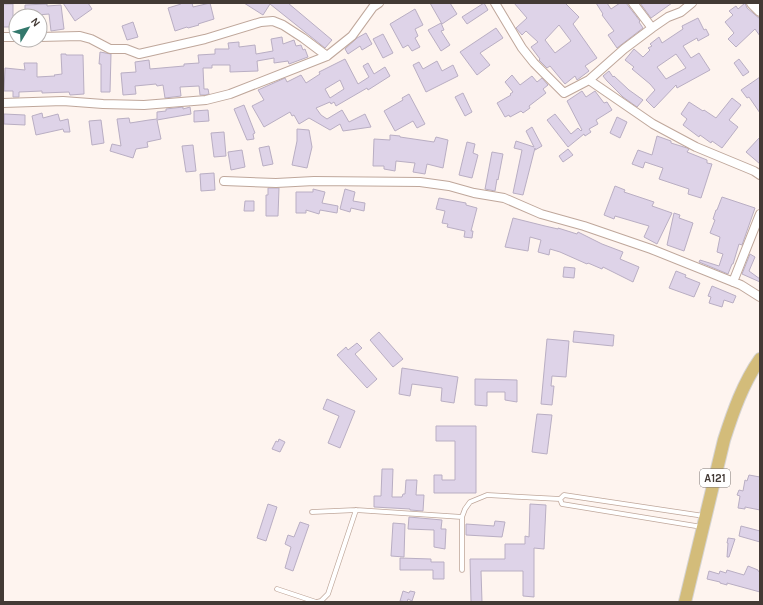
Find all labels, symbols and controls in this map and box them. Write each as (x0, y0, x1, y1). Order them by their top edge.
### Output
north arrow (8, 8, 48, 48)
text: N (28, 15, 43, 29)
road number: A121 (700, 469, 730, 487)

